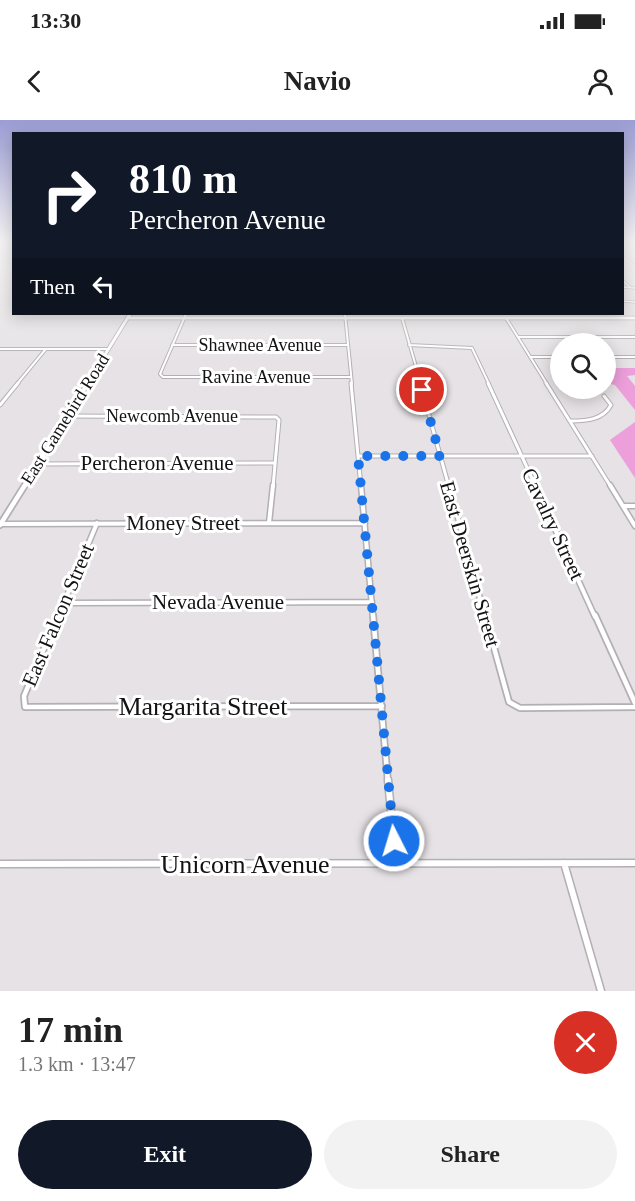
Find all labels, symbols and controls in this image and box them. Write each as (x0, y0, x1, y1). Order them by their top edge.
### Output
text: 13:30 (30, 8, 81, 33)
icon: back (18, 65, 51, 98)
icon: person (584, 65, 617, 98)
text: Navio (284, 66, 351, 96)
icon: right (30, 156, 108, 234)
text: 810 m (129, 156, 238, 202)
text: Percheron Avenue (129, 205, 326, 235)
icon: left (87, 270, 120, 303)
text: Then (30, 274, 75, 299)
map controls (550, 333, 616, 399)
button: search (550, 333, 616, 399)
street label: Shawnee Avenue (198, 335, 322, 355)
street label: East Gamebird Road (17, 350, 113, 488)
pin (396, 364, 447, 415)
street label: Ravine Avenue (201, 367, 311, 387)
icon: arrive (405, 373, 438, 406)
street label: Newcomb Avenue (106, 406, 238, 426)
street label: Percheron Avenue (81, 451, 233, 475)
street label: Cavalry Street (517, 464, 589, 584)
street label: East Deerskin Street (435, 478, 505, 650)
street label: Money Street (126, 511, 240, 535)
street label: East Falcon Street (17, 540, 99, 690)
street label: Nevada Avenue (152, 590, 284, 614)
street label: Margarita Street (118, 692, 288, 721)
position arrow (362, 809, 426, 873)
street label: Unicorn Avenue (160, 850, 330, 879)
text: 17 min (18, 1010, 123, 1050)
button: close (554, 1011, 617, 1074)
text: 1.3 km · 13:47 (18, 1053, 136, 1075)
button: Exit (18, 1120, 312, 1189)
button: Share (324, 1120, 617, 1189)

